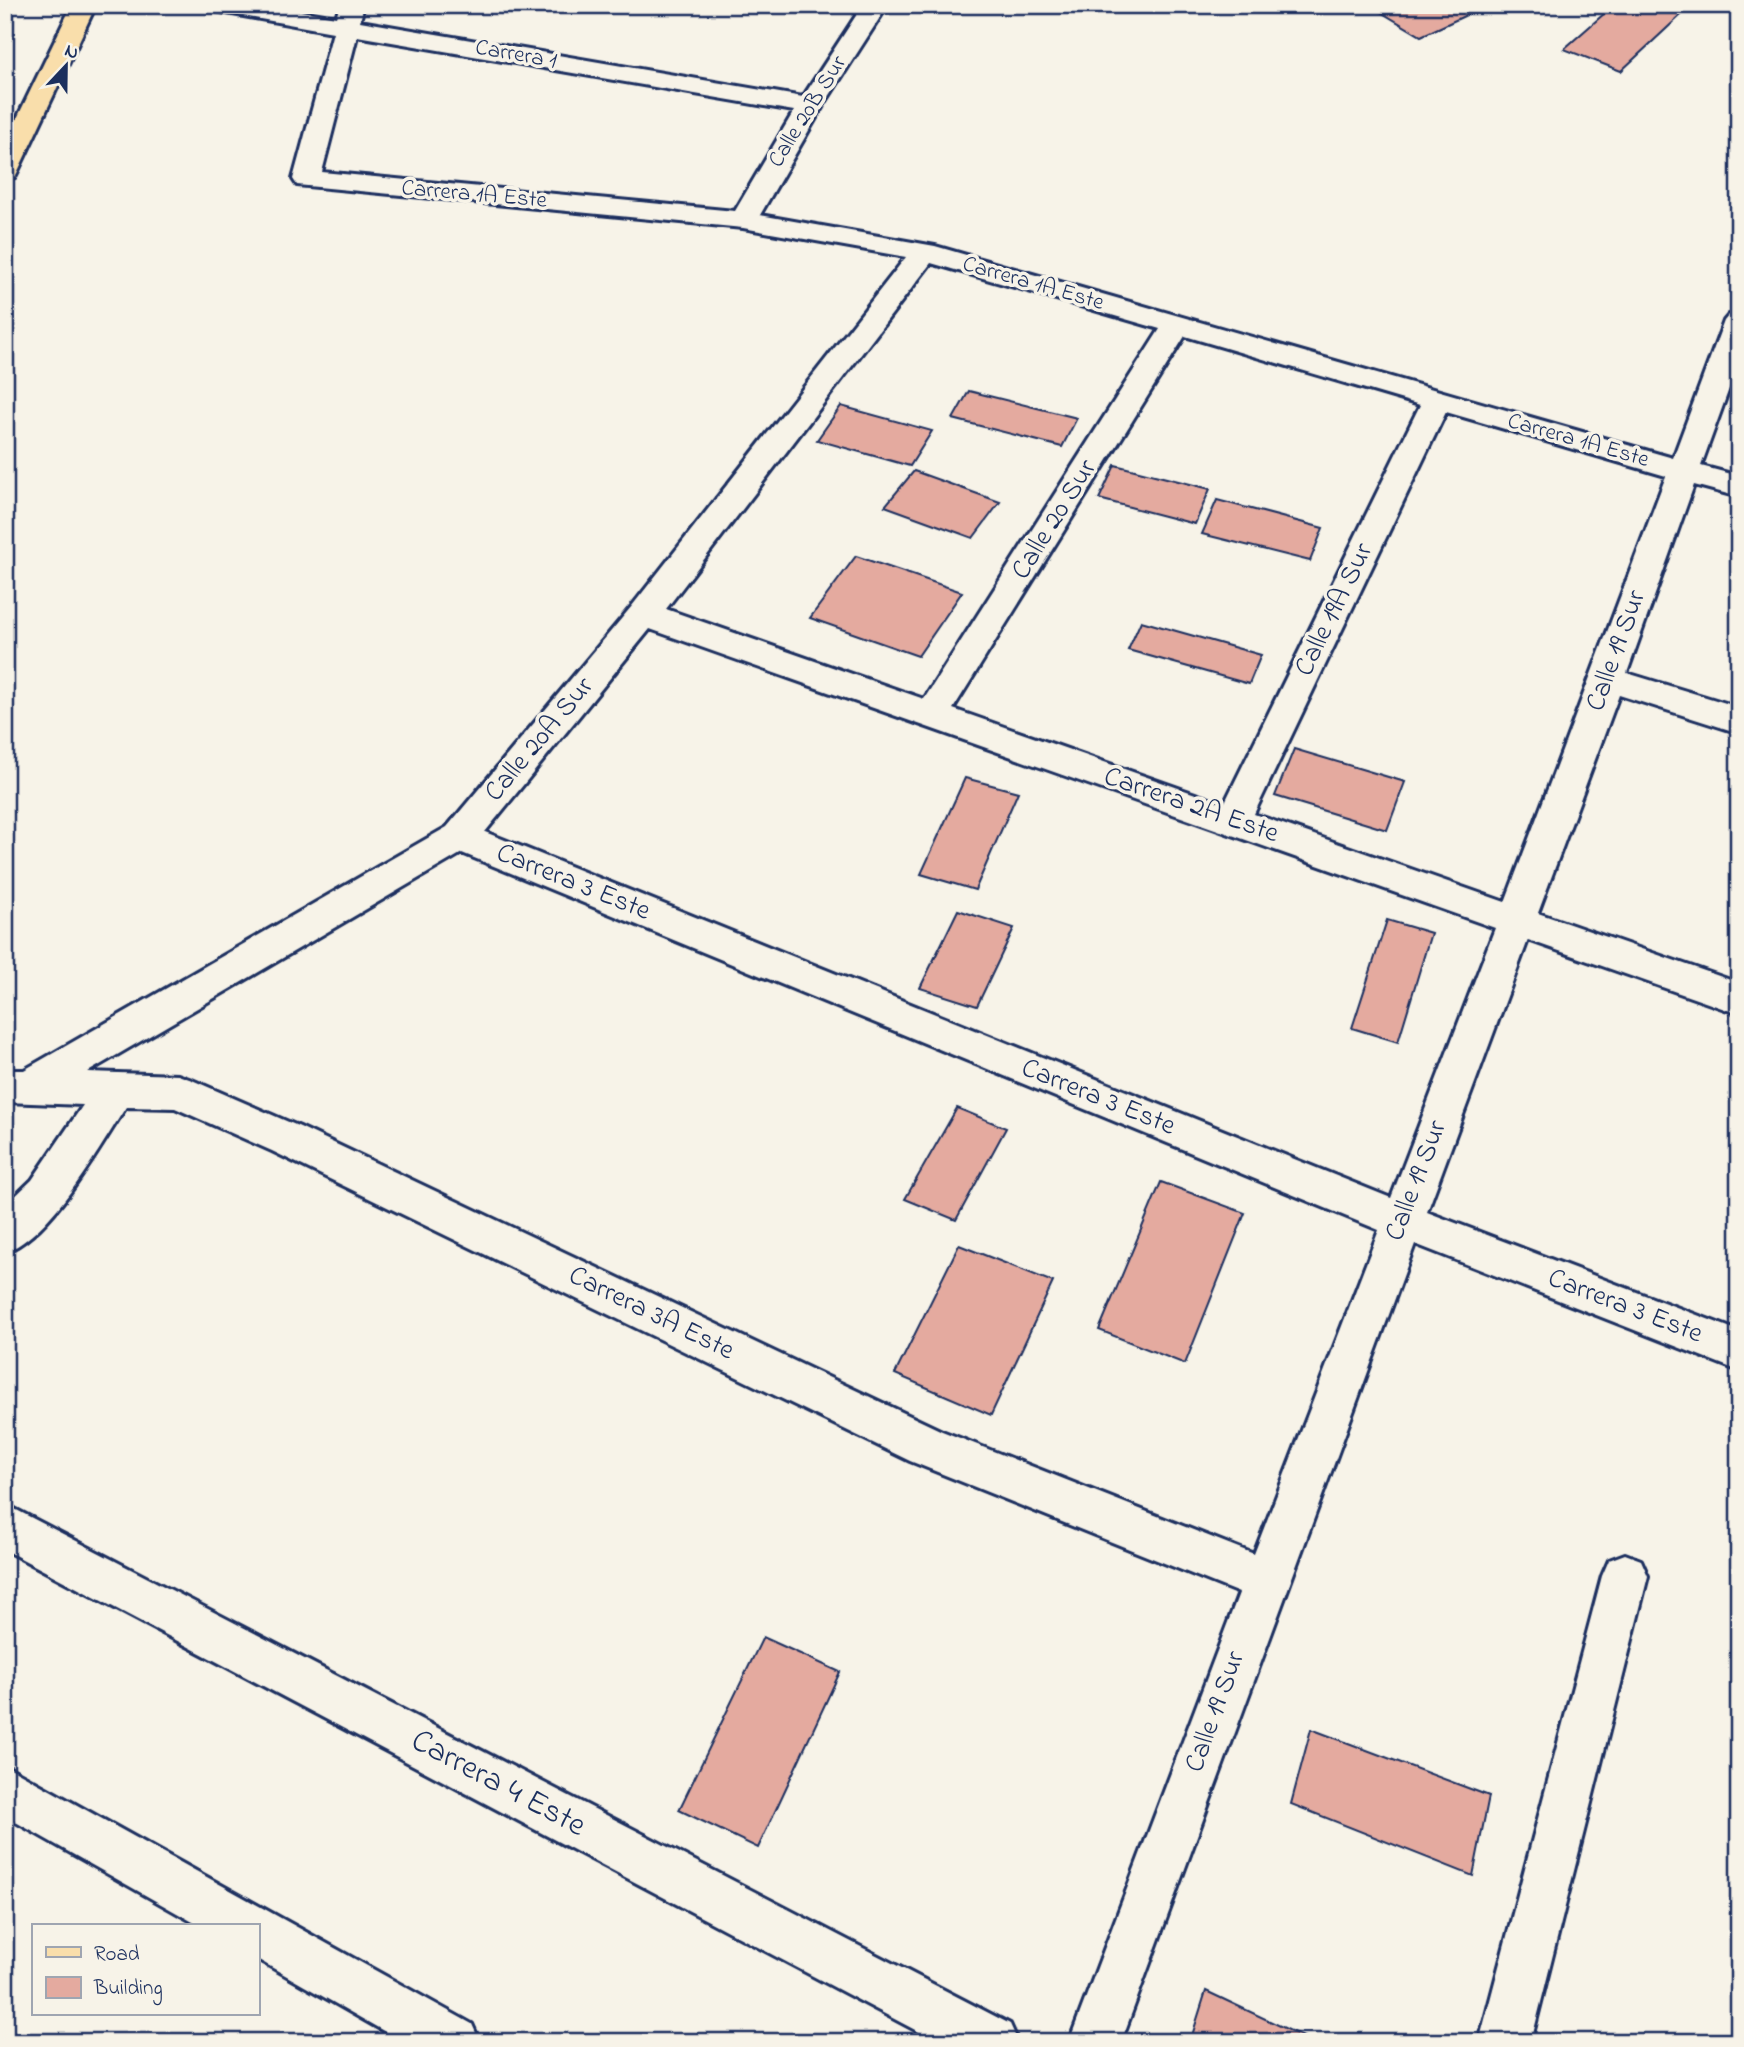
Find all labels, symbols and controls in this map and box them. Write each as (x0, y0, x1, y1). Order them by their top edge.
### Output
north arrow (32, 32, 102, 102)
street label: Carrera 1 (473, 32, 559, 78)
text: N (60, 38, 83, 68)
street label: Calle 20B Sur (761, 49, 856, 174)
street label: Carrera 1A Este (400, 172, 549, 218)
street label: Carrera 1A Este (958, 248, 1108, 320)
street label: Carrera 1A Este (1503, 405, 1653, 477)
street label: Calle 20 Sur (1002, 452, 1108, 588)
street label: Calle 19A Sur (1285, 536, 1385, 684)
street label: Calle 19 Sur (1576, 584, 1658, 717)
street label: Calle 20A Sur (475, 668, 605, 812)
street label: Carrera 2A Este (1098, 757, 1284, 855)
street label: Carrera 3 Este (490, 833, 657, 933)
street label: Carrera 3 Este (1015, 1048, 1182, 1148)
street label: Calle 19 Sur (1375, 1114, 1459, 1247)
street label: Carrera 3A Este (561, 1256, 741, 1372)
street label: Carrera 3 Este (1542, 1259, 1709, 1355)
street label: Calle 19 Sur (1175, 1645, 1257, 1778)
street label: Carrera 4 Este (402, 1718, 594, 1850)
legend (32, 1924, 259, 2016)
text: Road (94, 1940, 140, 1970)
text: Building (93, 1974, 163, 2006)

